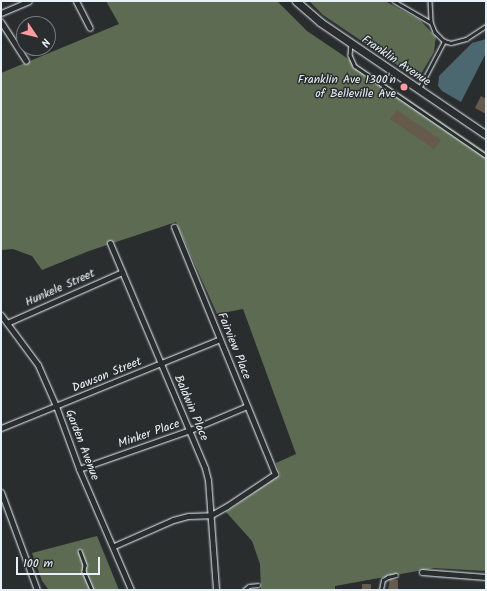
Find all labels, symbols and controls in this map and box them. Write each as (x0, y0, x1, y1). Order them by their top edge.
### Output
north arrow (16, 16, 56, 56)
street label: Franklin Avenue (359, 33, 433, 89)
text: N (36, 34, 54, 50)
place label: Franklin Ave 1300'n of Belleville Ave (298, 73, 396, 101)
marker: Franklin Ave 1300'n of Belleville Ave (399, 82, 409, 92)
street label: Hunkele Street (23, 266, 97, 310)
street label: Fairview Place (214, 310, 254, 382)
street label: Dawson Street (70, 355, 144, 395)
street label: Baldwin Place (171, 373, 211, 443)
street label: Garden Avenue (62, 407, 102, 483)
street label: Minker Place (116, 417, 182, 451)
scale bar (18, 549, 102, 575)
text: 100 m (23, 554, 53, 573)

